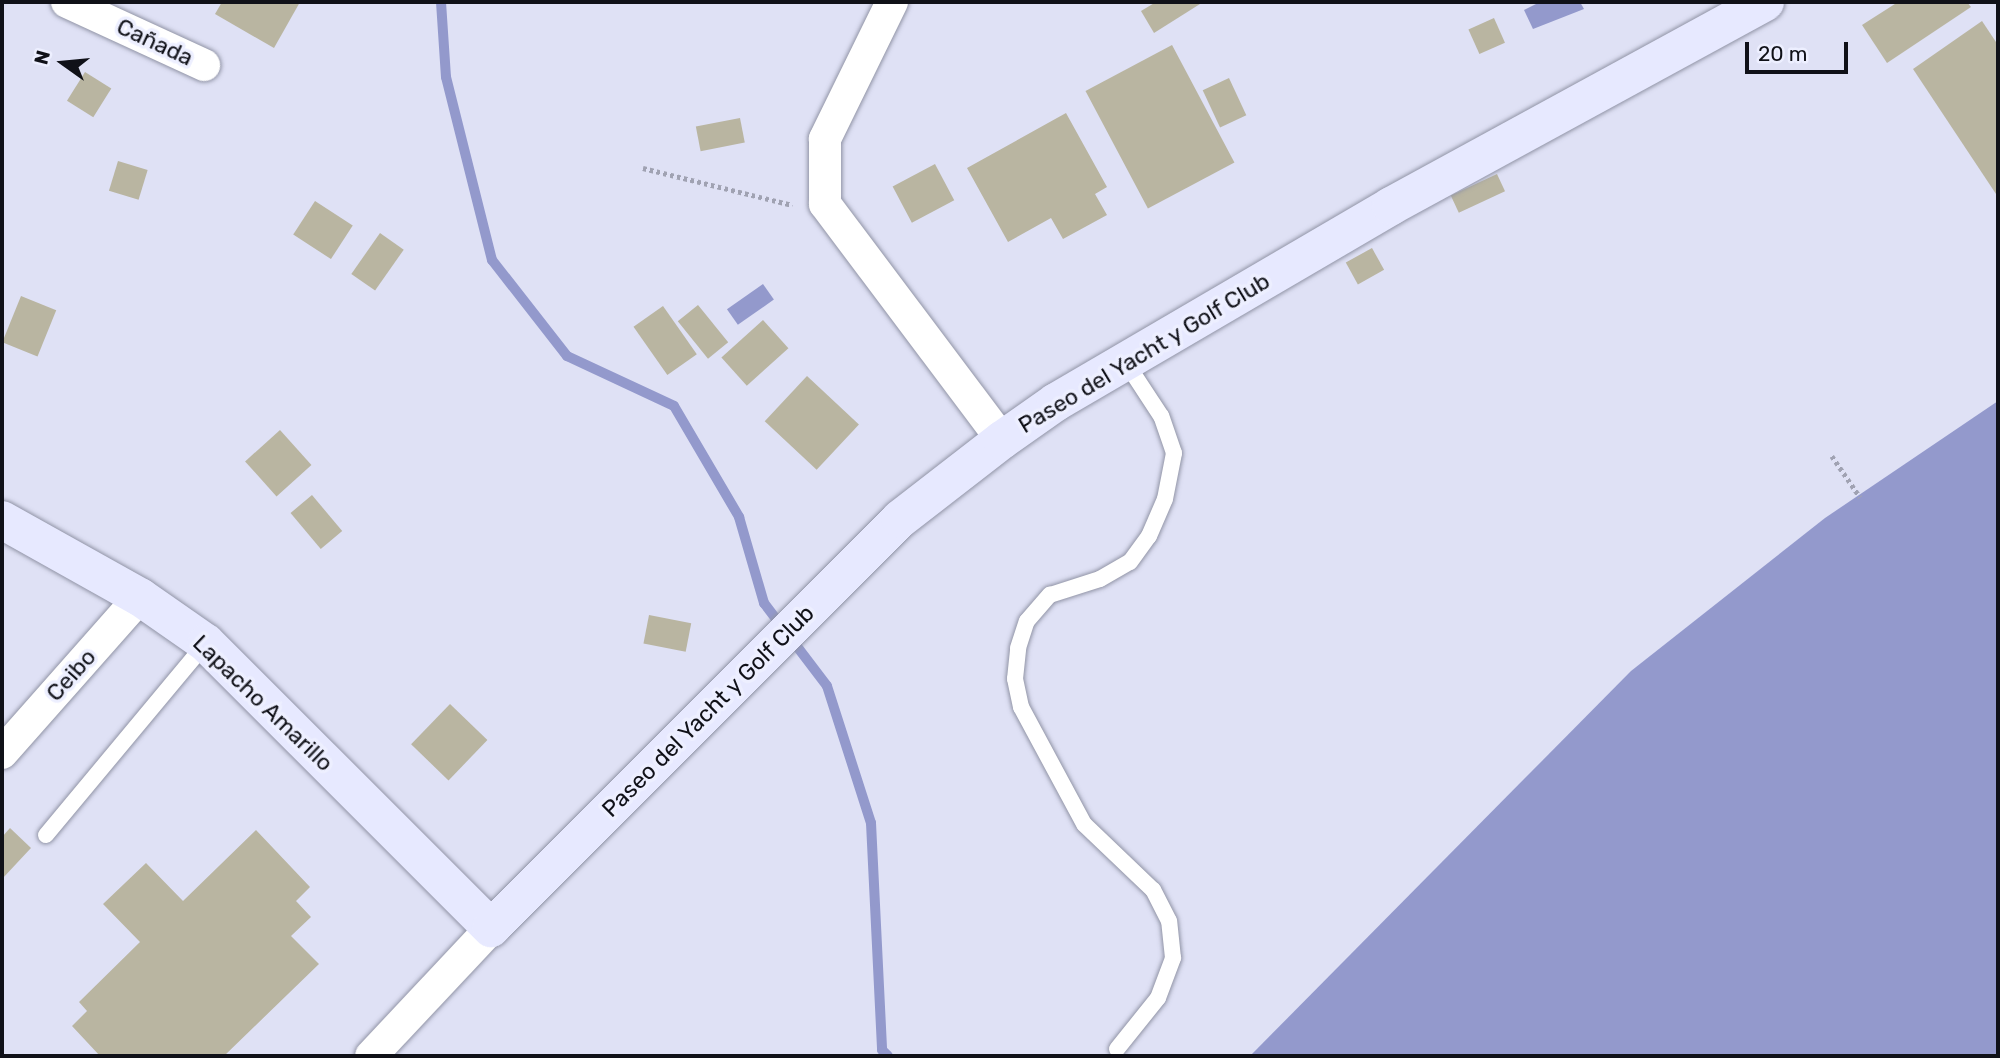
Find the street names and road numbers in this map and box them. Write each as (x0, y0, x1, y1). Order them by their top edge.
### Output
street label: Cañada (112, 12, 198, 72)
street label: Paseo del Yacht y Golf Club (1012, 266, 1276, 440)
street label: Paseo del Yacht y Golf Club (595, 598, 821, 824)
street label: Lapacho Amarillo (187, 629, 339, 777)
street label: Ceibo (40, 643, 102, 707)

